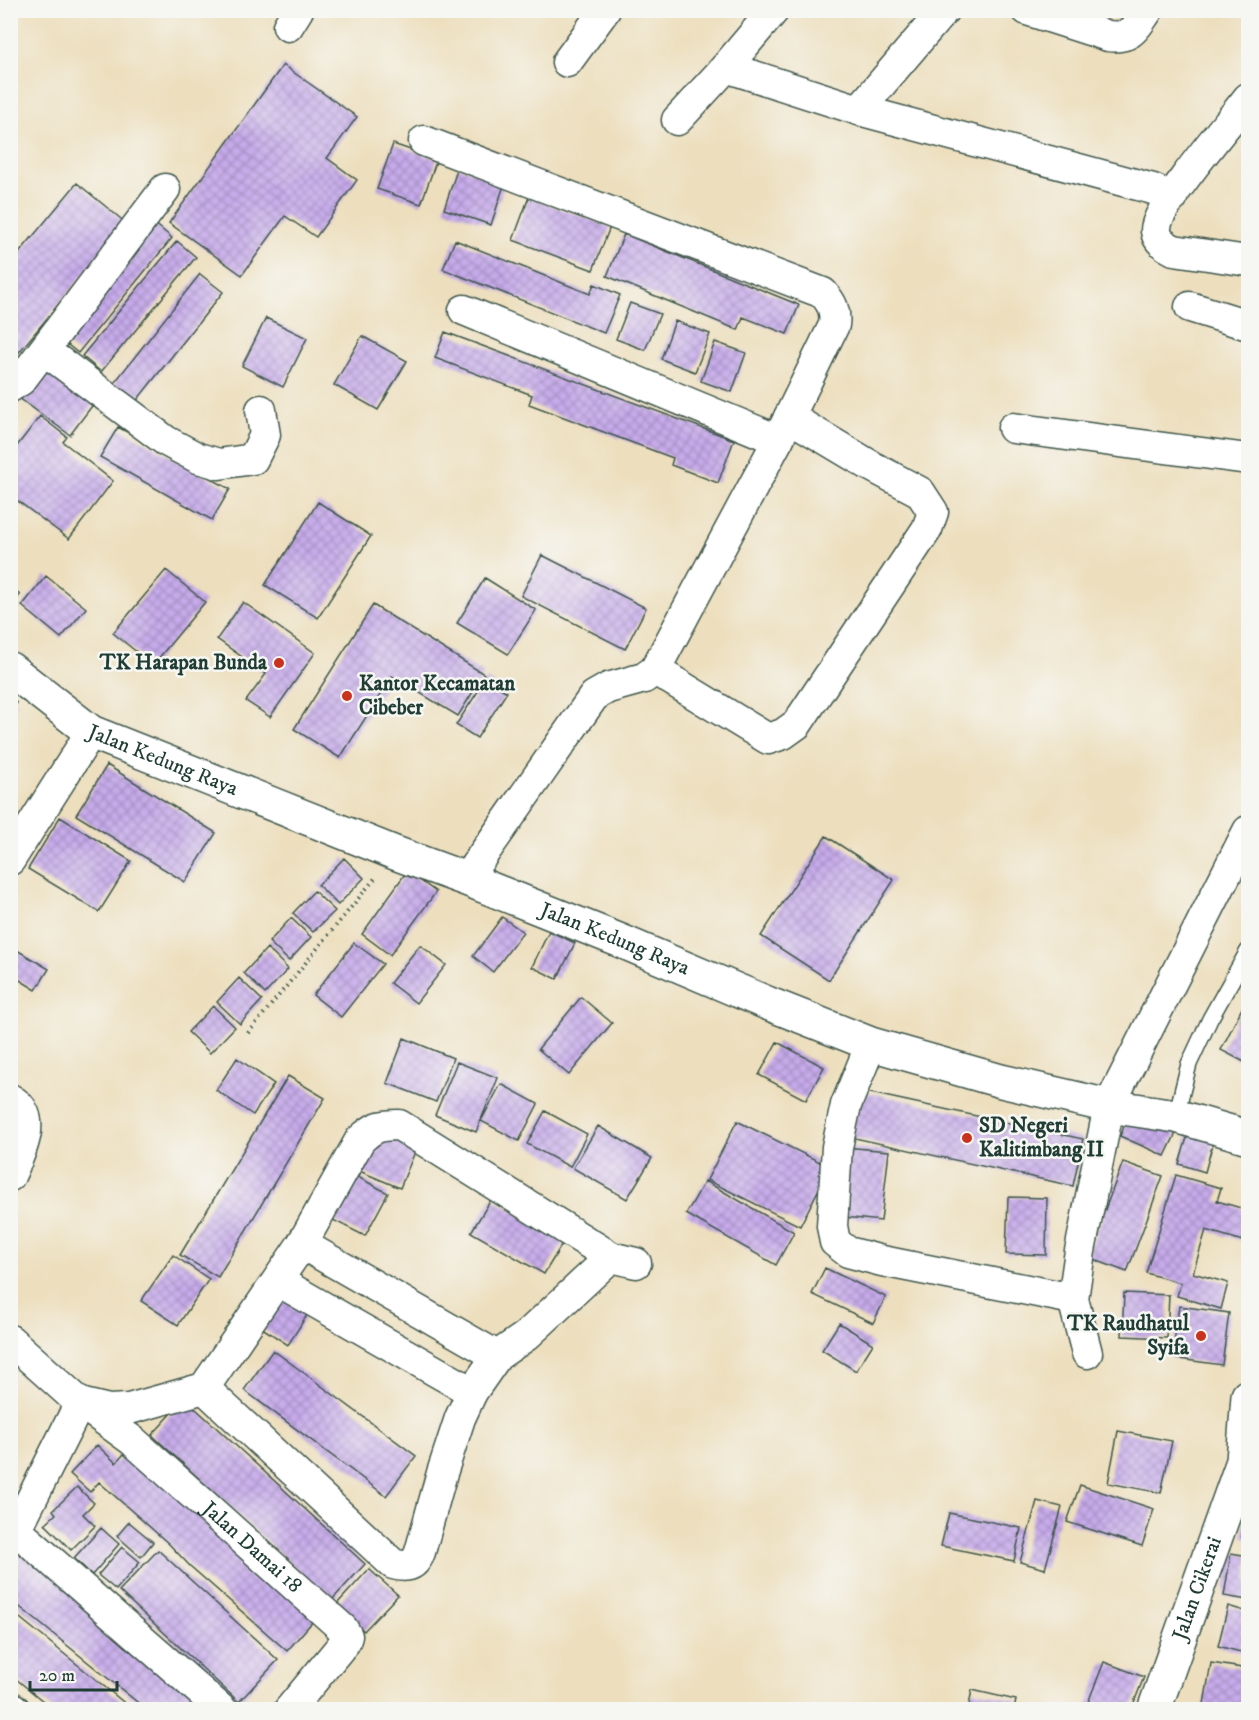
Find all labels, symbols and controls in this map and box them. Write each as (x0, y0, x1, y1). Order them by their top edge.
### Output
place label: TK Harapan Bunda (99, 650, 268, 676)
marker: TK Harapan Bunda (272, 656, 286, 670)
place label: Kantor Kecamatan Cibeber (359, 671, 516, 721)
marker: Kantor Kecamatan Cibeber (340, 689, 354, 703)
street label: Jalan Kedung Raya (82, 718, 242, 802)
street label: Jalan Kedung Raya (535, 896, 693, 982)
place label: SD Negeri Kalitimbang II (979, 1113, 1104, 1163)
marker: SD Negeri Kalitimbang II (960, 1131, 974, 1145)
place label: TK Raudhatul Syifa (1066, 1311, 1190, 1361)
marker: TK Raudhatul Syifa (1194, 1329, 1208, 1343)
street label: Jalan Damai 18 (195, 1495, 307, 1599)
street label: Jalan Cikerai (1166, 1533, 1228, 1646)
scale bar (30, 1654, 117, 1692)
text: 20 m (39, 1665, 75, 1687)

